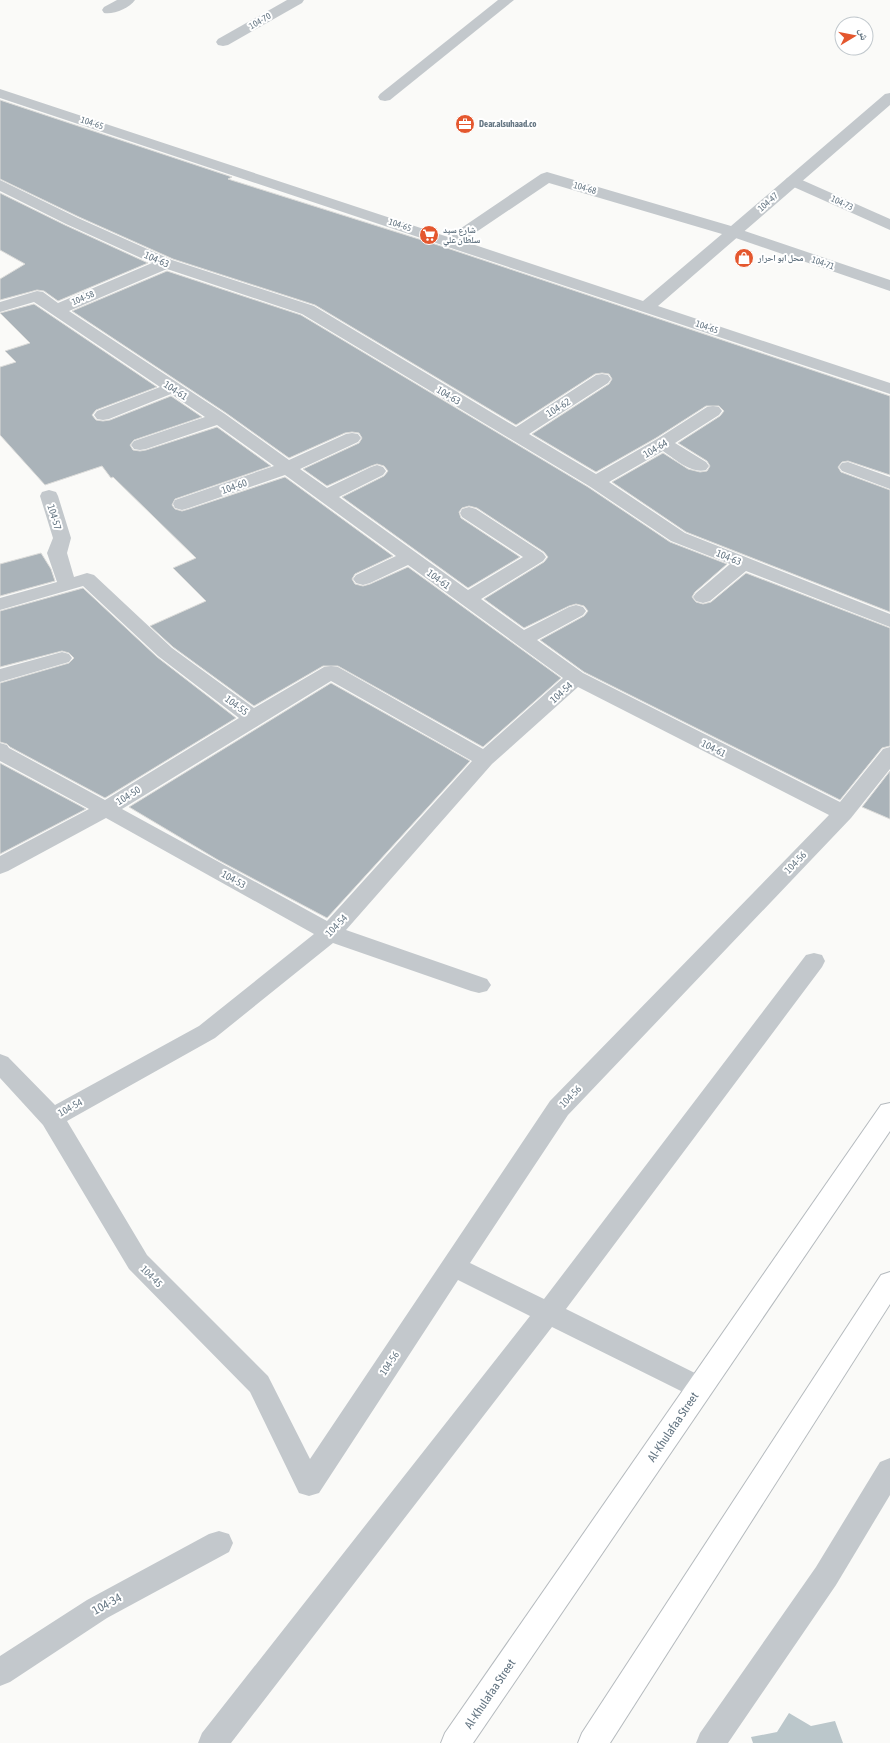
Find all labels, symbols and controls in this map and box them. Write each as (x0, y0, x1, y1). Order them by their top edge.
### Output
street label: 104-70 (247, 11, 273, 31)
north arrow (834, 16, 874, 56)
text: ش (855, 27, 871, 42)
office icon: Dear.alsuhaad.co (454, 113, 476, 135)
street label: 104-65 (79, 115, 105, 131)
place label: Dear.alsuhaad.co (479, 119, 536, 129)
street label: 104-68 (572, 180, 598, 196)
street label: 104-47 (756, 191, 780, 213)
street label: 104-73 (829, 194, 855, 212)
street label: 104-65 (387, 217, 413, 233)
supermarket icon: شارع سيد سلطان علي (418, 224, 440, 246)
place label: شارع سيد سلطان علي (443, 225, 480, 247)
shop icon: محل ابو احرار (733, 247, 755, 269)
street label: 104-63 (143, 249, 171, 270)
place label: محل ابو احرار (757, 253, 804, 264)
street label: 104-71 (810, 254, 836, 272)
street label: 104-58 (70, 289, 96, 307)
street label: 104-65 (694, 318, 720, 336)
street label: 104-61 (162, 379, 190, 402)
street label: 104-63 (435, 384, 463, 407)
street label: 104-62 (544, 396, 572, 419)
street label: 104-64 (641, 437, 669, 460)
street label: 104-60 (220, 477, 249, 496)
street label: 104-57 (45, 503, 64, 531)
street label: 104-63 (715, 547, 743, 568)
street label: 104-61 (425, 567, 453, 592)
street label: 104-54 (548, 679, 575, 705)
street label: 104-55 (223, 693, 251, 718)
street label: 104-61 (700, 738, 728, 759)
street label: 104-50 (114, 784, 142, 807)
street label: 104-56 (782, 849, 809, 876)
street label: 104-53 (220, 868, 248, 891)
street label: 104-54 (323, 912, 350, 939)
street label: 104-56 (557, 1083, 584, 1110)
street label: 104-54 (56, 1096, 85, 1119)
street label: 104-45 (139, 1263, 165, 1290)
street label: 104-56 (378, 1349, 401, 1377)
street label: Al-Khulafaa Street (645, 1389, 702, 1464)
street label: 104-34 (90, 1590, 124, 1618)
street label: Al-Khulafaa Street (462, 1656, 519, 1731)

